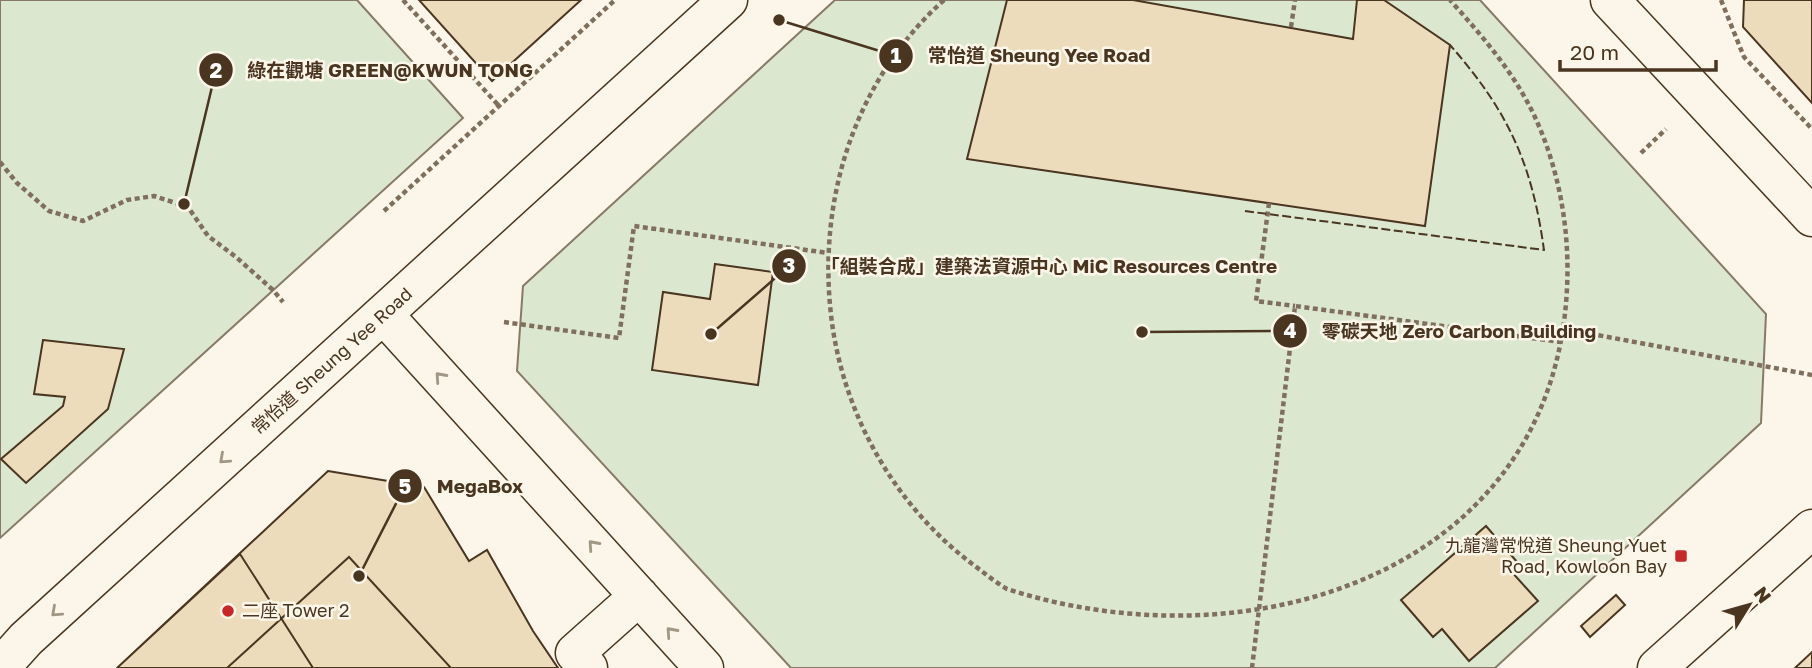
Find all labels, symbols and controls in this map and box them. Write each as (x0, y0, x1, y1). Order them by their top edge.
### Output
scale bar (1560, 28, 1716, 72)
callout: 常怡道 Sheung Yee Road (879, 36, 1164, 76)
text: 20 m (1570, 39, 1619, 65)
text: 1 (891, 42, 902, 68)
text: 常怡道 Sheung Yee Road (928, 43, 1150, 66)
callout: 綠在觀塘 GREEN@KWUN TONG (198, 50, 547, 90)
text: 2 (210, 57, 223, 83)
text: 綠在觀塘 GREEN@KWUN TONG (247, 58, 533, 81)
callout: 「組裝合成」建築法資源中心 MiC Resources Centre (772, 246, 1291, 286)
text: 3 (783, 252, 795, 278)
text: 「組裝合成」建築法資源中心 MiC Resources Centre (821, 254, 1277, 277)
street label: 常怡道 Sheung Yee Road (246, 282, 416, 438)
callout: 零碳天地 Zero Carbon Building (1273, 311, 1610, 351)
text: 4 (1283, 317, 1297, 343)
text: 零碳天地 Zero Carbon Building (1322, 319, 1596, 342)
one-way arrow (435, 372, 448, 385)
one-way arrow (219, 451, 232, 463)
callout: MegaBox (388, 466, 537, 506)
text: 5 (399, 473, 412, 499)
text: MegaBox (437, 474, 523, 497)
place label: 九龍灣常悅道 Sheung Yuet Road, Kowloon Bay (1445, 534, 1667, 577)
one-way arrow (588, 540, 601, 553)
marker: 九龍灣常悅道 Sheung Yuet Road, Kowloon Bay (1673, 548, 1689, 564)
north arrow (1714, 570, 1784, 640)
text: N (1749, 582, 1777, 607)
place label: 二座 Tower 2 (242, 599, 349, 621)
marker: 二座 Tower 2 (220, 603, 236, 619)
one-way arrow (51, 604, 64, 616)
one-way arrow (667, 627, 680, 640)

